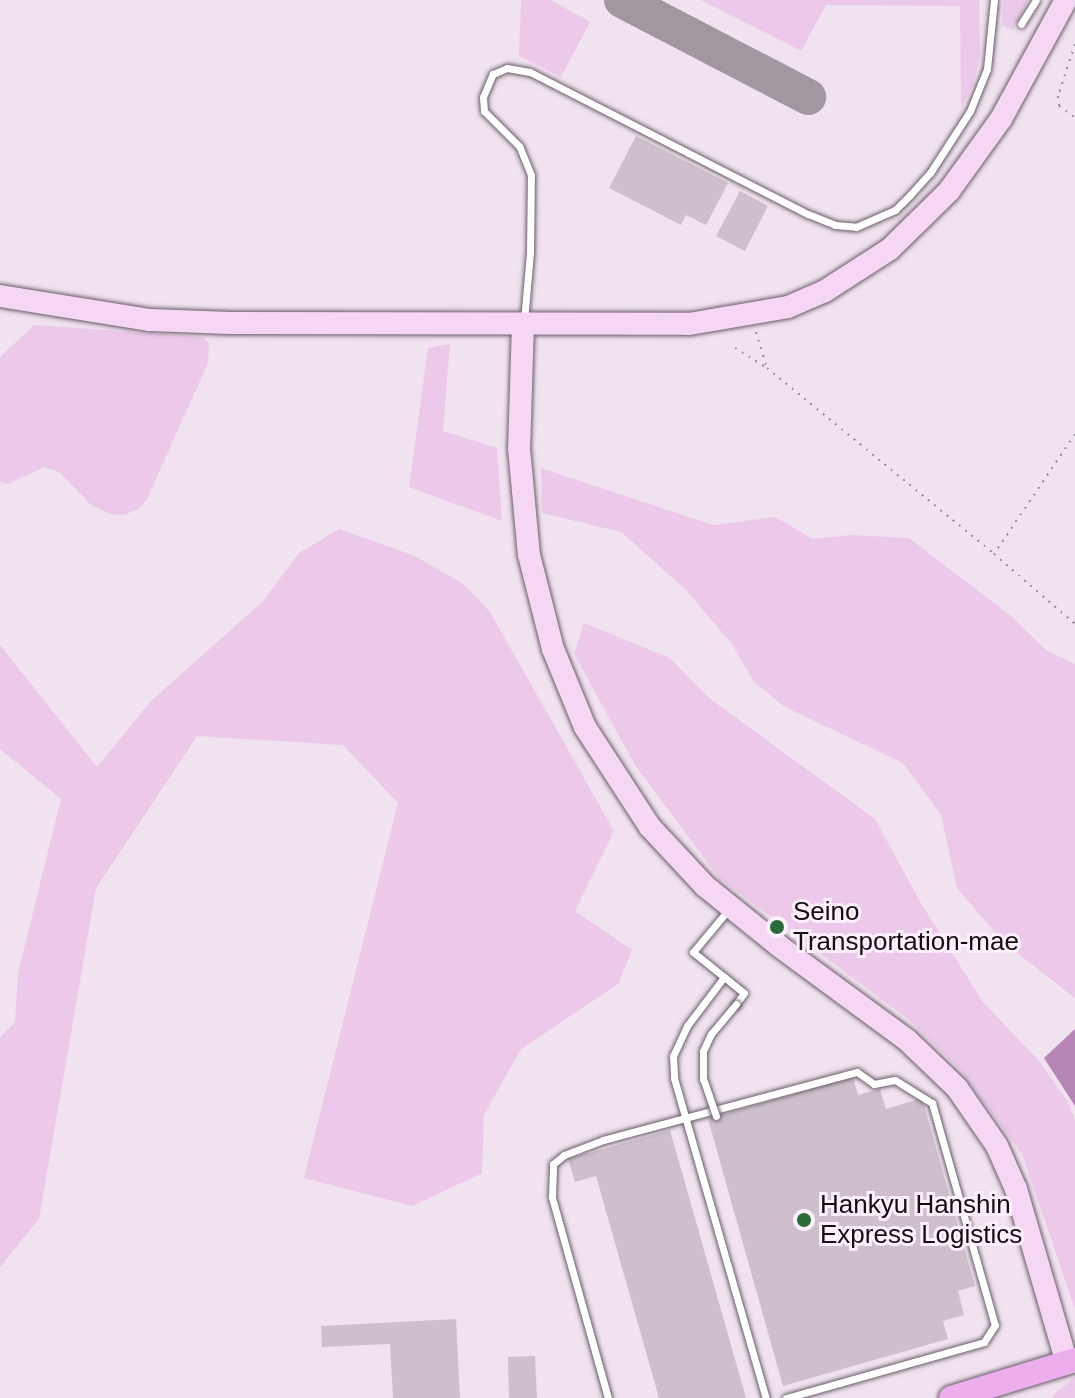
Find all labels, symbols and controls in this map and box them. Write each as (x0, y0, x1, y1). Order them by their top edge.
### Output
place label: Seino Transportation-mae (793, 896, 1019, 958)
marker: Seino Transportation-mae (768, 918, 786, 936)
place label: Hankyu Hanshin Express Logistics (820, 1189, 1022, 1250)
marker: Hankyu Hanshin Express Logistics (795, 1211, 813, 1229)

